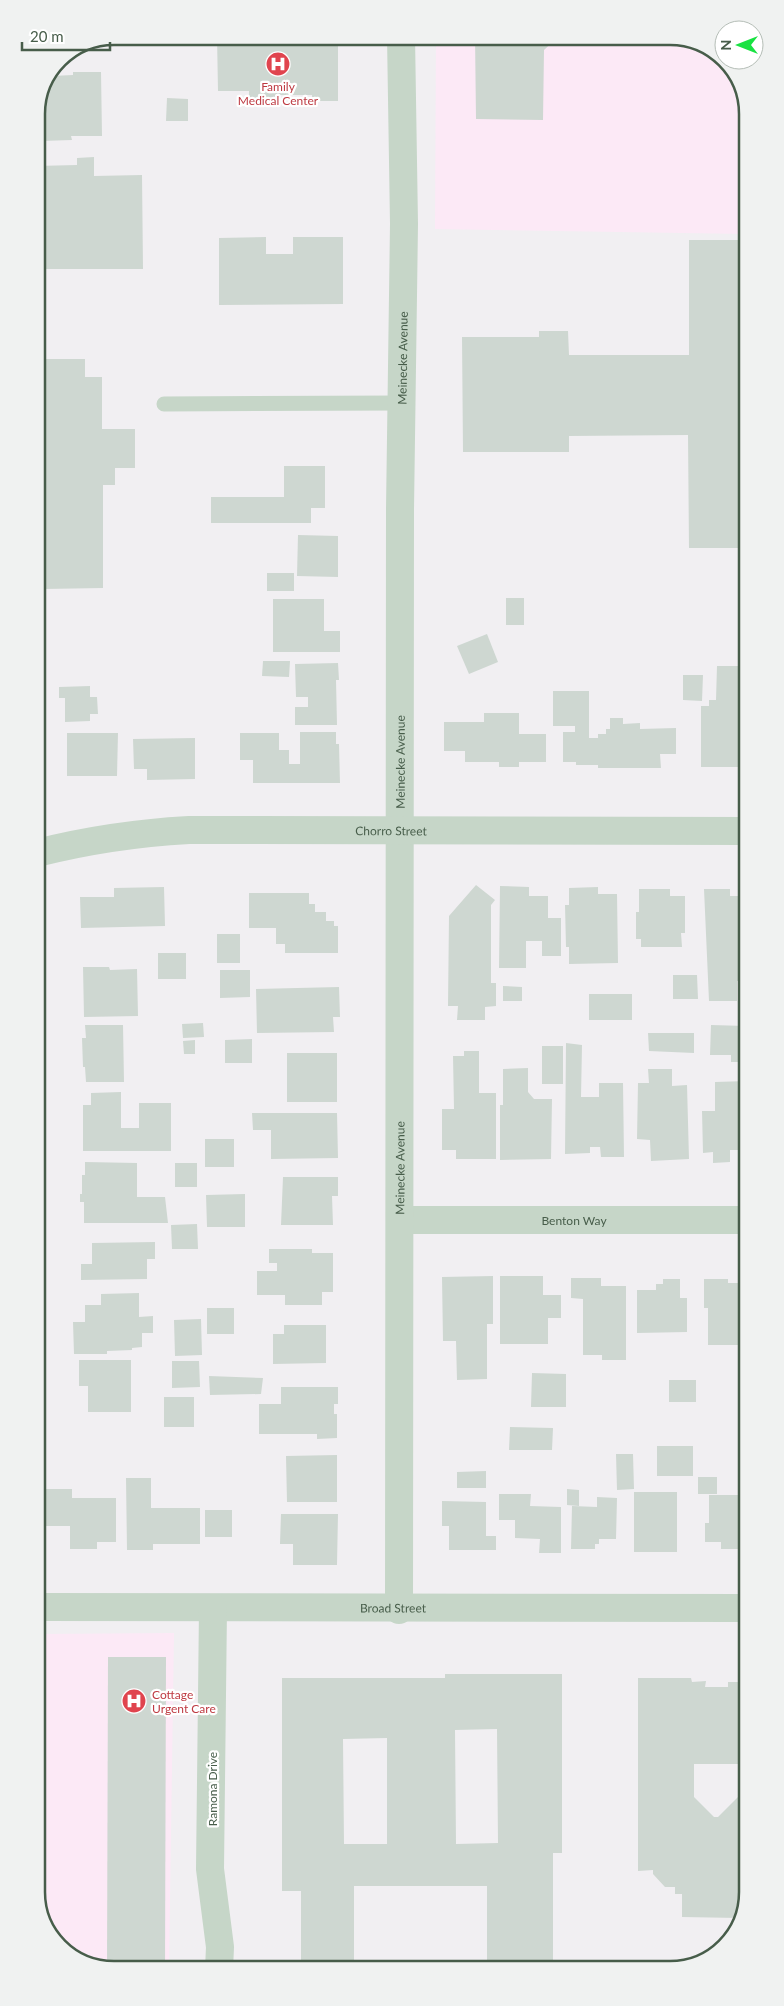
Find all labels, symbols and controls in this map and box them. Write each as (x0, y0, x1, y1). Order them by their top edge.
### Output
scale bar (22, 20, 110, 52)
north arrow (714, 20, 764, 70)
text: 20 m (30, 27, 64, 45)
text: N (717, 40, 734, 50)
hospital icon: Family Medical Center (265, 51, 291, 77)
place label: Family Medical Center (238, 79, 319, 108)
street label: Meinecke Avenue (394, 311, 410, 405)
street label: Meinecke Avenue (392, 715, 407, 809)
street label: Chorro Street (355, 823, 428, 838)
street label: Meinecke Avenue (392, 1121, 407, 1215)
street label: Benton Way (541, 1213, 607, 1228)
street label: Broad Street (360, 1600, 427, 1615)
place label: Cottage Urgent Care (152, 1687, 216, 1716)
hospital icon: Cottage Urgent Care (121, 1688, 147, 1714)
street label: Ramona Drive (205, 1752, 220, 1826)

